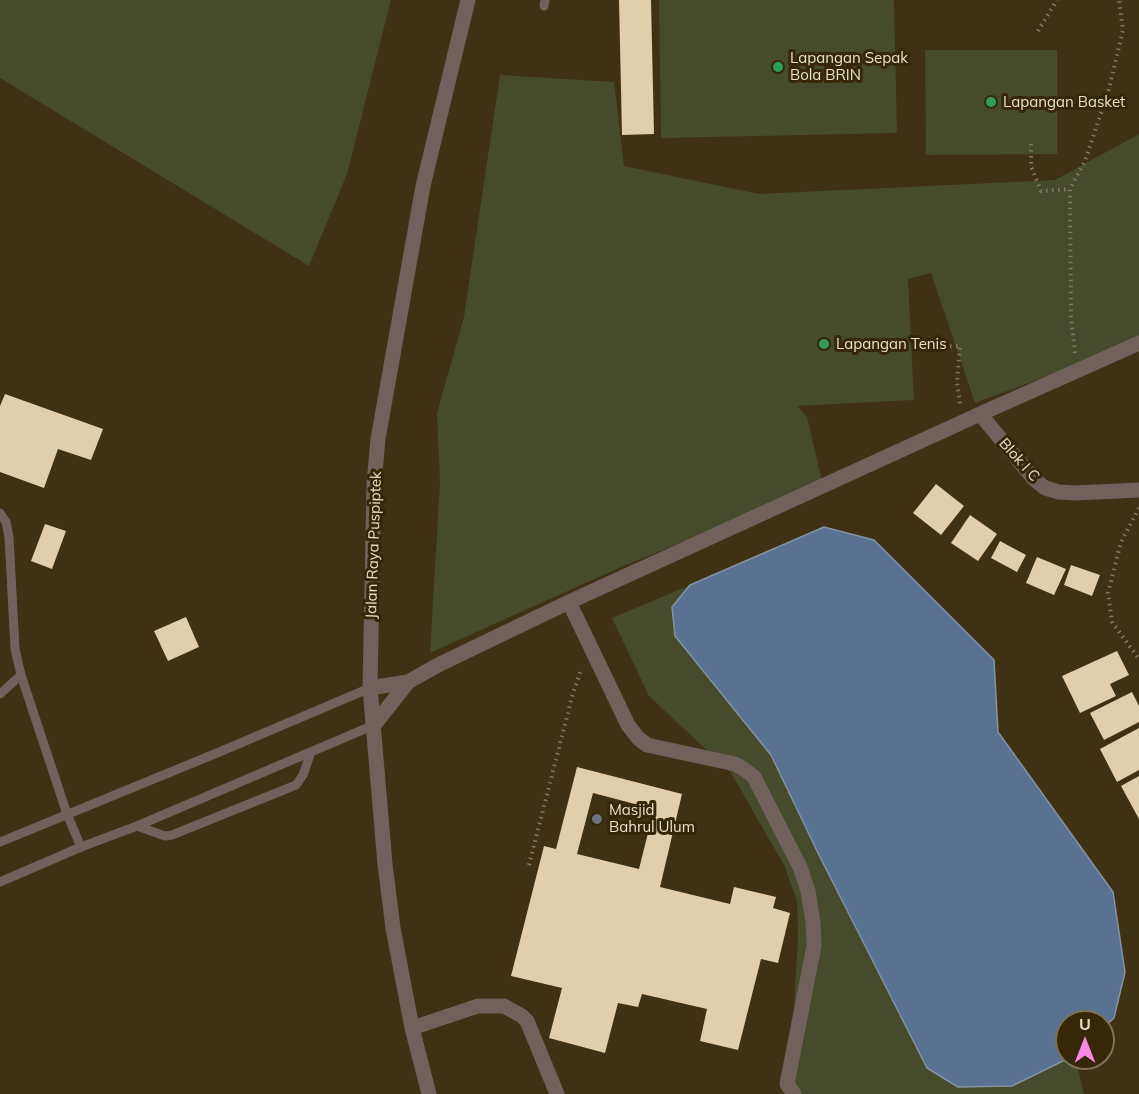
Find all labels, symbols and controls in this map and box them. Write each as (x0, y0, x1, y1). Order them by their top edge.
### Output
place label: Lapangan Sepak Bola BRIN (790, 49, 908, 84)
marker: Lapangan Sepak Bola BRIN (771, 60, 785, 74)
place label: Lapangan Basket (1003, 93, 1125, 111)
marker: Lapangan Basket (984, 95, 998, 109)
place label: Lapangan Tenis (836, 335, 947, 353)
marker: Lapangan Tenis (817, 337, 831, 351)
street label: Blok I C (995, 435, 1043, 485)
street label: Jalan Raya Puspiptek (362, 471, 386, 619)
place label: Masjid Bahrul Ulum (609, 801, 695, 836)
marker: Masjid Bahrul Ulum (590, 812, 604, 826)
north arrow (1055, 1010, 1115, 1070)
text: U (1079, 1014, 1091, 1034)

